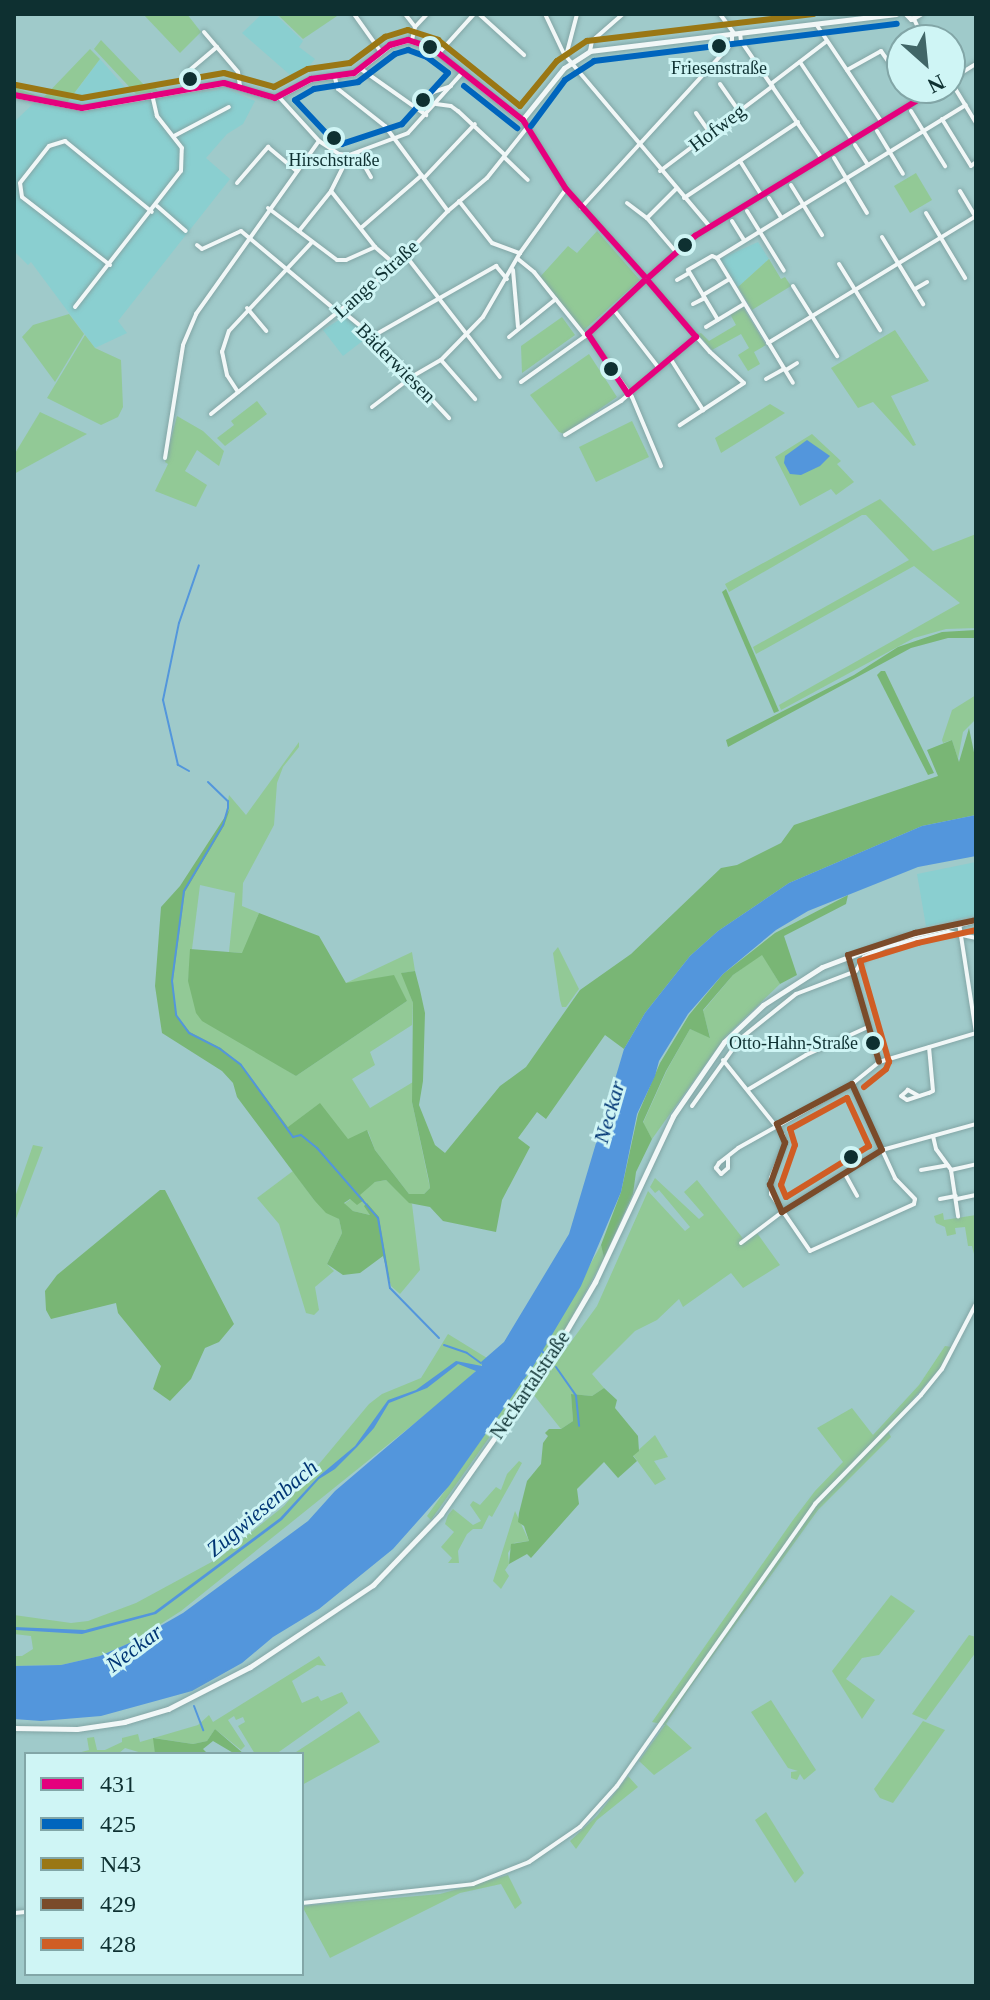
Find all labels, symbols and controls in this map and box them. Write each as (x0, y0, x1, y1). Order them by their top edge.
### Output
north arrow (886, 24, 966, 104)
marker: Friesenstraße (711, 38, 727, 54)
unlabelled marker (422, 39, 438, 55)
place label: Friesenstraße (671, 57, 767, 79)
text: N (923, 69, 949, 99)
unlabelled marker (182, 71, 198, 87)
unlabelled marker (415, 92, 431, 108)
street label: Hofweg (684, 99, 750, 157)
marker: Hirschstraße (326, 130, 342, 146)
place label: Hirschstraße (289, 149, 379, 171)
street label: Lange Straße (329, 235, 423, 323)
unlabelled marker (677, 237, 693, 253)
street label: Bäderwiesen (351, 318, 441, 408)
unlabelled marker (603, 361, 619, 377)
place label: Otto-Hahn-Straße (729, 1032, 858, 1054)
marker: Otto-Hahn-Straße (865, 1035, 881, 1051)
water label: Neckar (588, 1078, 630, 1146)
unlabelled marker (843, 1149, 859, 1165)
street label: Neckartalstraße (485, 1326, 575, 1444)
water label: Zugwiesenbach (201, 1454, 323, 1562)
water label: Neckar (101, 1618, 167, 1678)
legend (24, 1752, 304, 1976)
text: 431 (100, 1771, 136, 1797)
text: 425 (100, 1811, 136, 1837)
text: N43 (100, 1851, 141, 1877)
text: 429 (100, 1891, 136, 1917)
text: 428 (100, 1931, 136, 1957)

